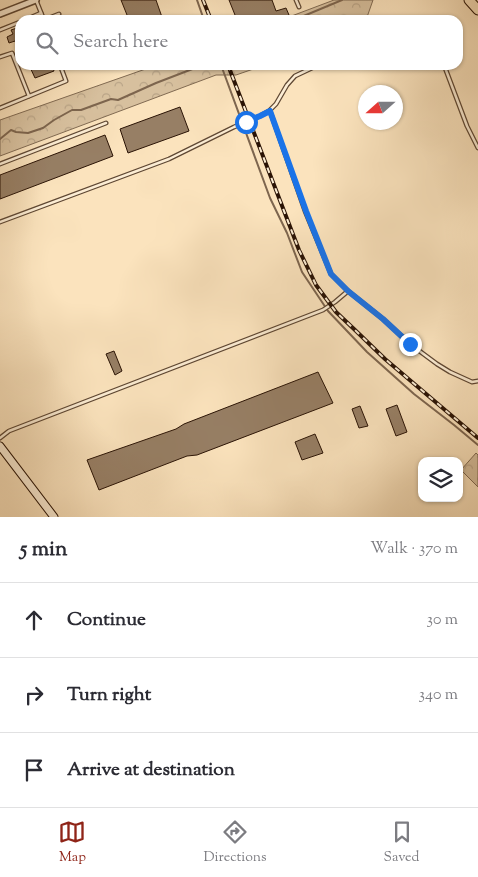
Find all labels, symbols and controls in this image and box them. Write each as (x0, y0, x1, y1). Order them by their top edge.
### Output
search box (15, 15, 463, 70)
icon: search (33, 29, 61, 57)
text: Search here (73, 29, 168, 56)
north arrow (358, 85, 403, 130)
route start (235, 111, 258, 134)
route end (399, 333, 422, 356)
map controls (418, 457, 463, 502)
button: layers (418, 457, 463, 502)
text: 5 min (20, 535, 67, 565)
text: Walk · 370 m (370, 538, 458, 561)
icon: ahead (20, 606, 48, 634)
text: Continue (67, 607, 146, 634)
text: 30 m (427, 609, 458, 632)
icon: right (20, 681, 48, 709)
text: Turn right (67, 682, 151, 709)
text: 340 m (419, 684, 458, 707)
icon: arrive (20, 756, 48, 784)
text: Arrive at destination (67, 757, 235, 784)
tab: Map (58, 818, 86, 868)
tab: Directions (203, 818, 267, 868)
tab: Saved (384, 818, 419, 868)

